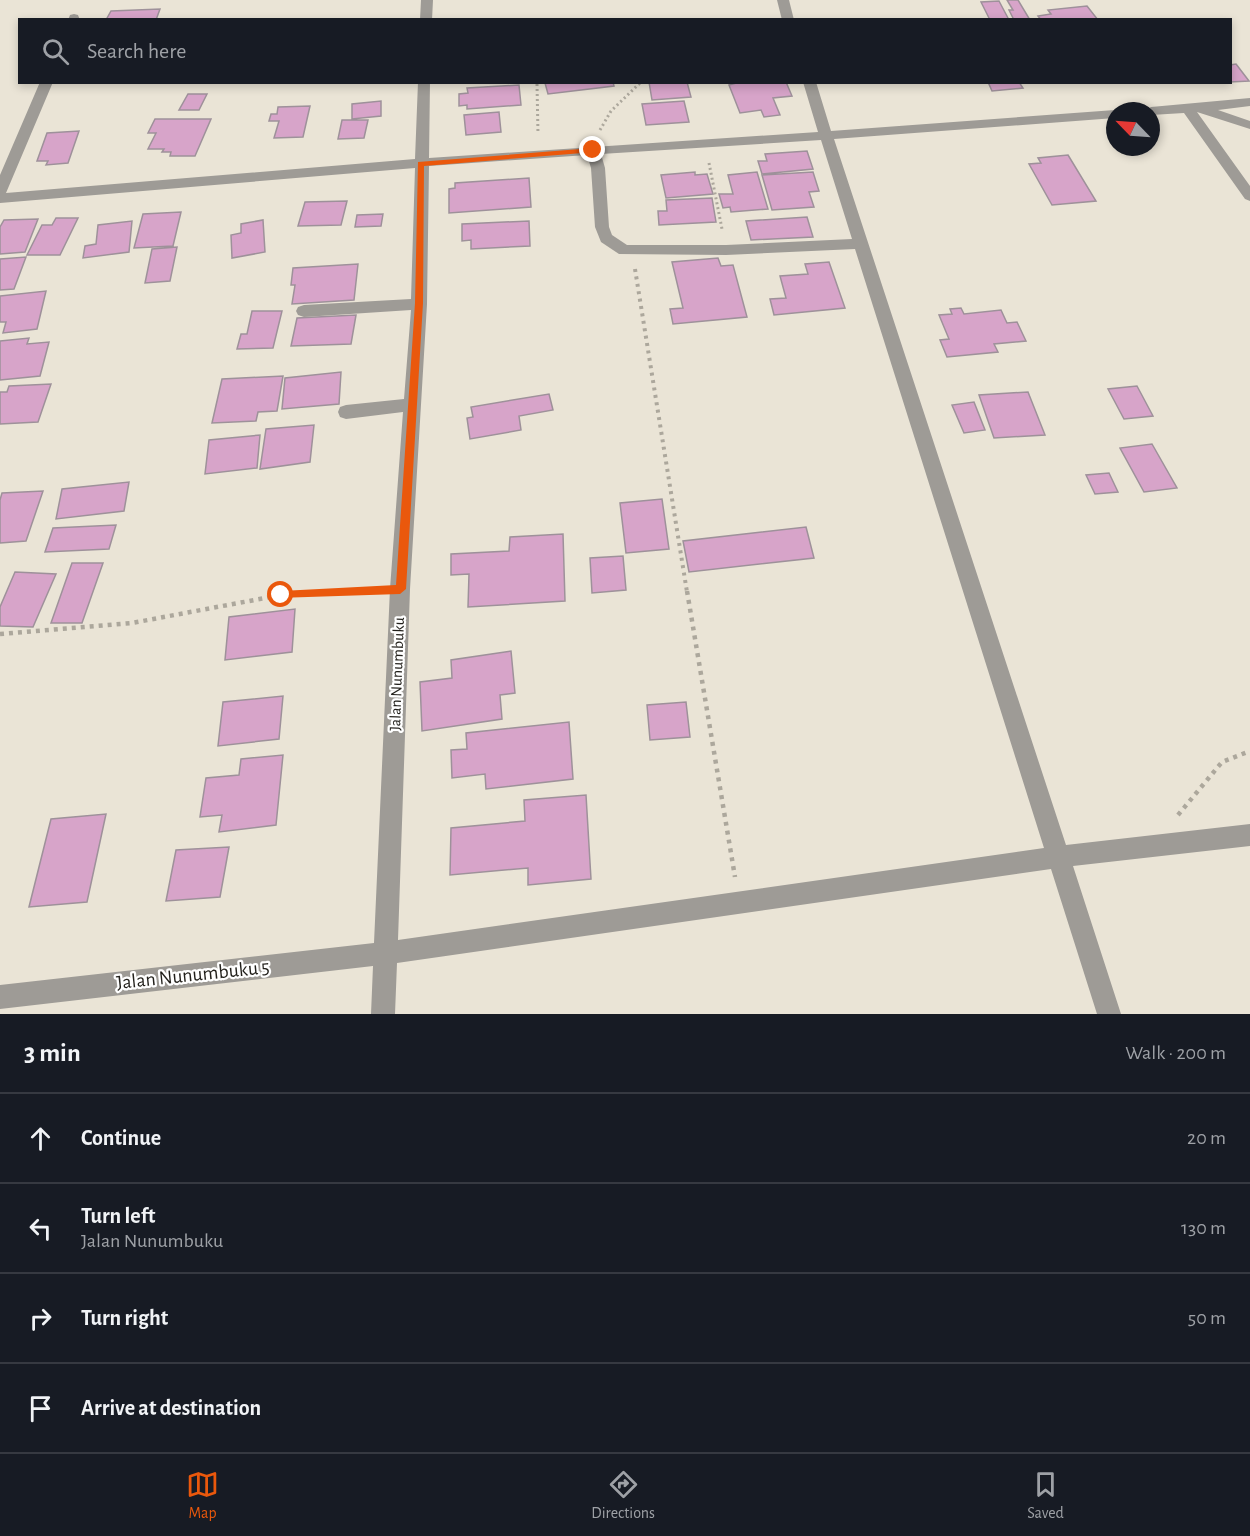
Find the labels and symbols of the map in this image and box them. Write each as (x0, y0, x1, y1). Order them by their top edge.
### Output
north arrow (1106, 102, 1160, 156)
route end (579, 136, 605, 162)
route start (267, 581, 293, 607)
street label: Jalan Nunumbuku (387, 617, 407, 731)
street label: Jalan Nunumbuku 5 (115, 957, 271, 993)

